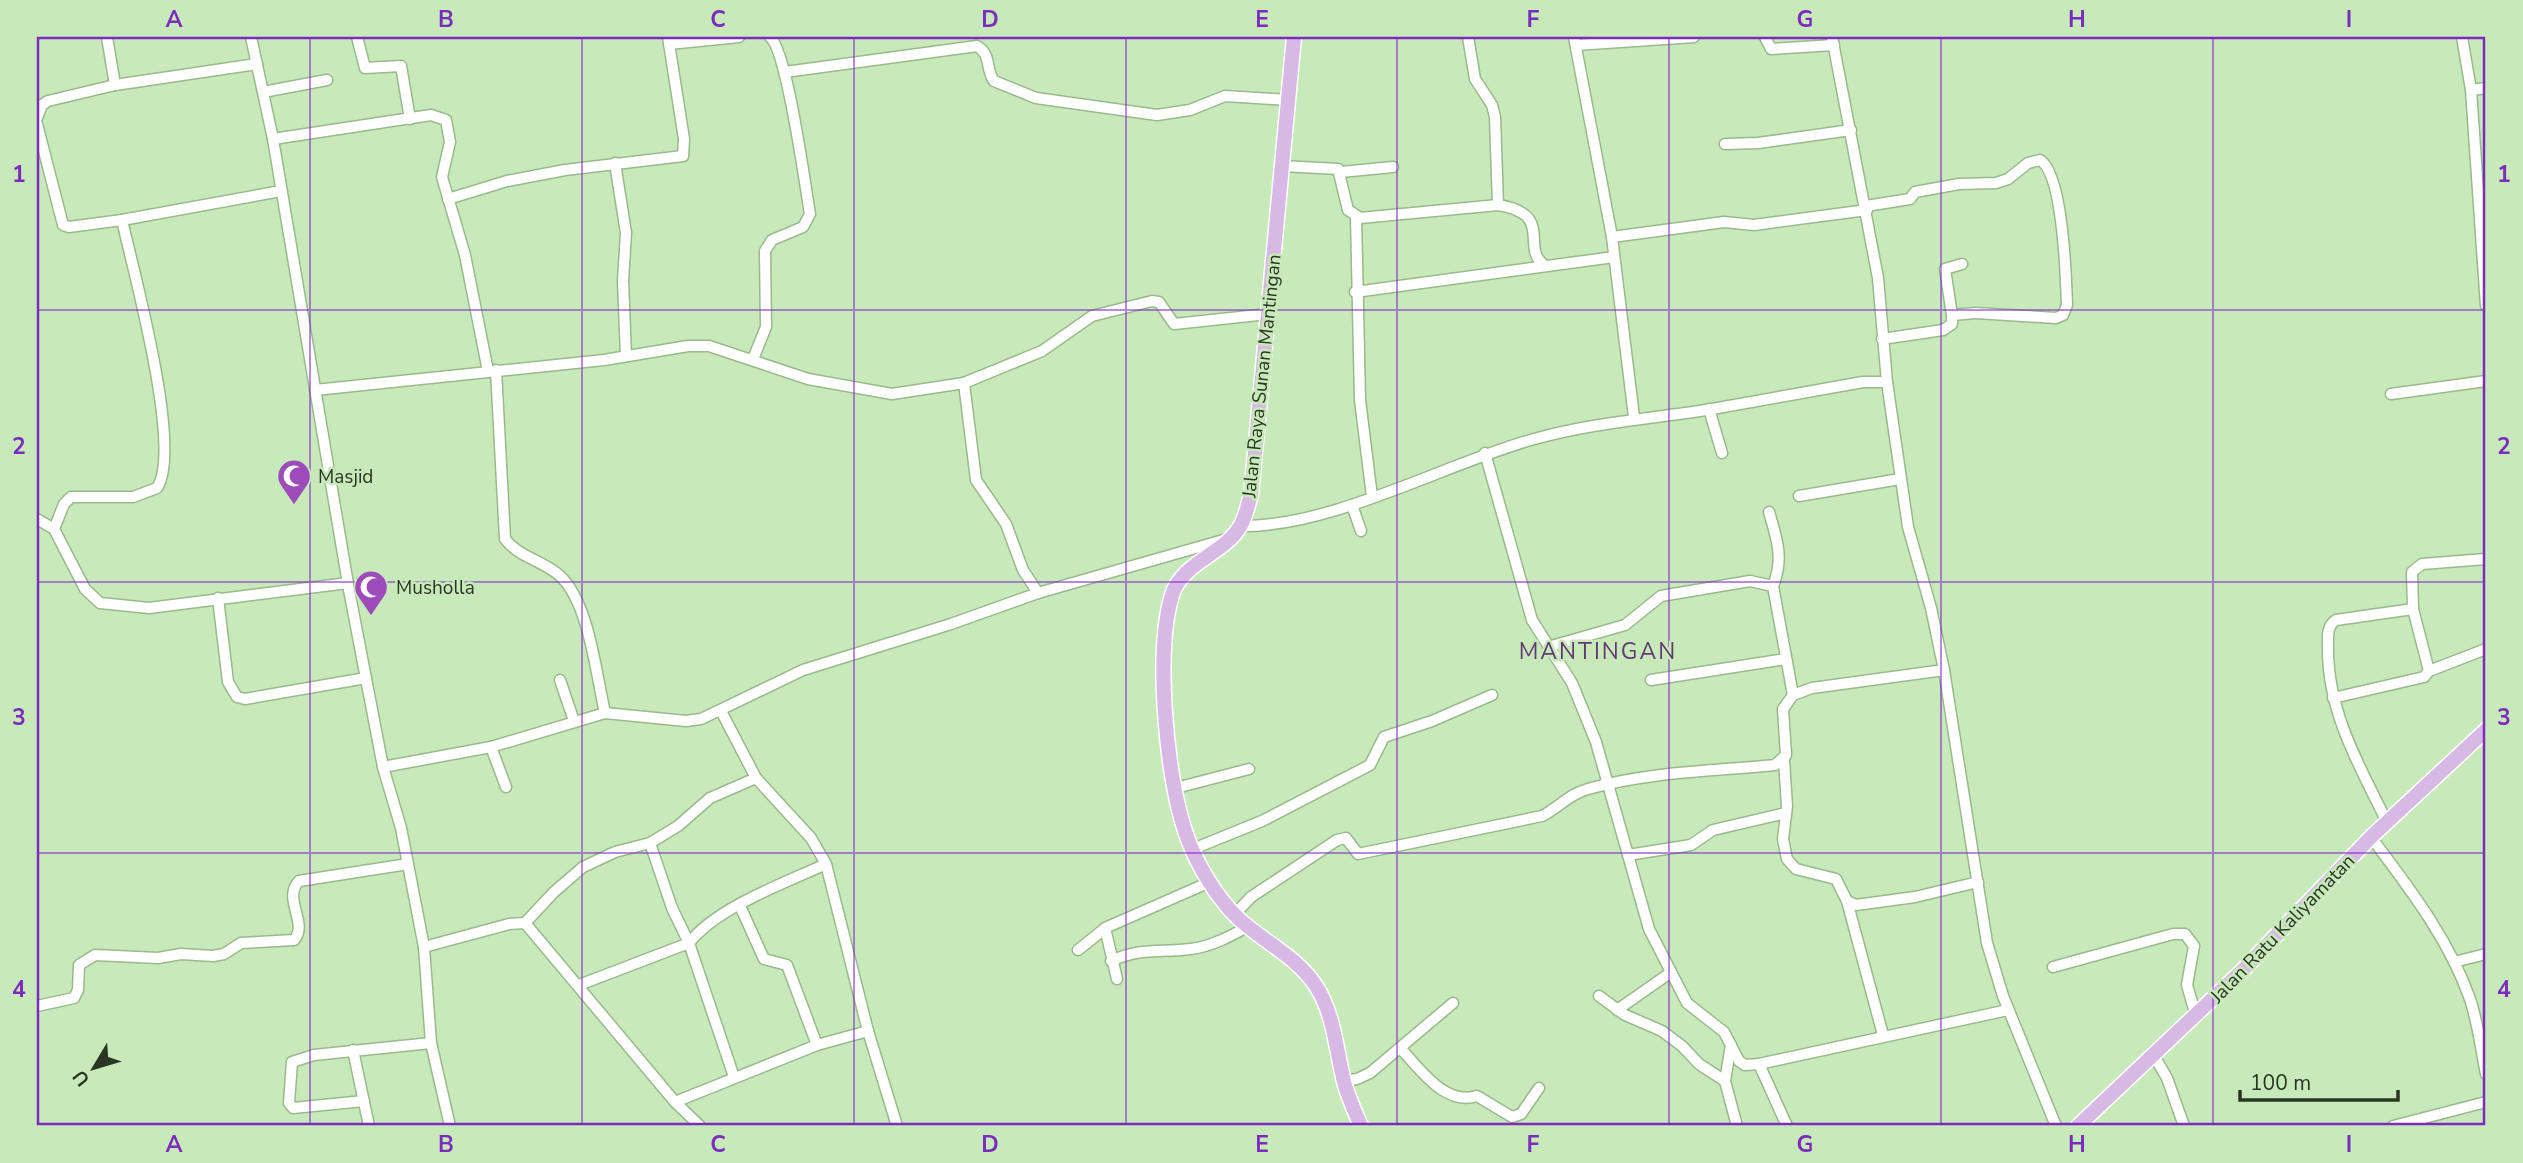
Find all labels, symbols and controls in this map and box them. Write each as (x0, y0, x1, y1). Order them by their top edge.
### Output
text: A (165, 4, 183, 35)
text: B (438, 4, 454, 35)
text: C (710, 4, 726, 35)
text: D (981, 4, 999, 35)
text: E (1255, 4, 1269, 35)
text: F (1527, 4, 1540, 35)
text: G (1797, 4, 1813, 35)
text: H (2068, 4, 2086, 35)
text: I (2346, 4, 2352, 35)
text: 1 (12, 159, 26, 190)
text: 1 (2497, 159, 2511, 190)
street label: Jalan Raya Sunan Mantingan (1236, 253, 1288, 500)
text: 2 (12, 431, 26, 462)
text: 2 (2497, 431, 2511, 462)
mosque icon: Masjid (275, 457, 313, 506)
place label: Masjid (318, 464, 373, 490)
mosque icon: Musholla (352, 568, 390, 617)
place label: Musholla (396, 575, 475, 601)
district label: MANTINGAN (1519, 636, 1677, 667)
text: 3 (12, 702, 26, 733)
text: 3 (2497, 702, 2511, 733)
street label: Jalan Ratu Kaliyamatan (2204, 848, 2361, 1010)
text: 4 (12, 974, 26, 1005)
text: 4 (2497, 974, 2511, 1005)
north arrow (60, 1034, 130, 1104)
scale bar (2240, 1058, 2397, 1102)
text: U (67, 1064, 96, 1091)
text: 100 m (2250, 1069, 2311, 1097)
text: A (165, 1129, 183, 1160)
text: B (438, 1129, 454, 1160)
text: C (710, 1129, 726, 1160)
text: D (981, 1129, 999, 1160)
text: E (1255, 1129, 1269, 1160)
text: F (1527, 1129, 1540, 1160)
text: G (1797, 1129, 1813, 1160)
text: H (2068, 1129, 2086, 1160)
text: I (2346, 1129, 2352, 1160)

